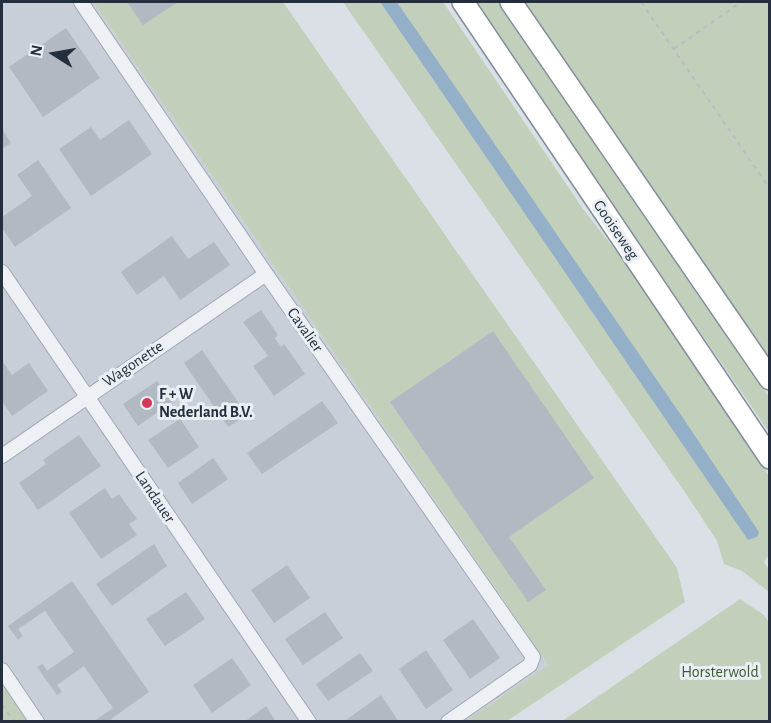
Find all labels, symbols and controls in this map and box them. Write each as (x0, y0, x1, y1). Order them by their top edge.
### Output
north arrow (24, 24, 84, 84)
text: N (27, 44, 45, 58)
street label: Gooiseweg (589, 197, 643, 263)
street label: Cavalier (283, 304, 327, 356)
street label: Wagonette (99, 337, 167, 391)
place label: F + W Nederland B.V. (159, 384, 253, 422)
marker: F + W Nederland B.V. (140, 396, 154, 410)
street label: Landauer (131, 467, 179, 527)
park label: Horsterwold (681, 662, 759, 682)

